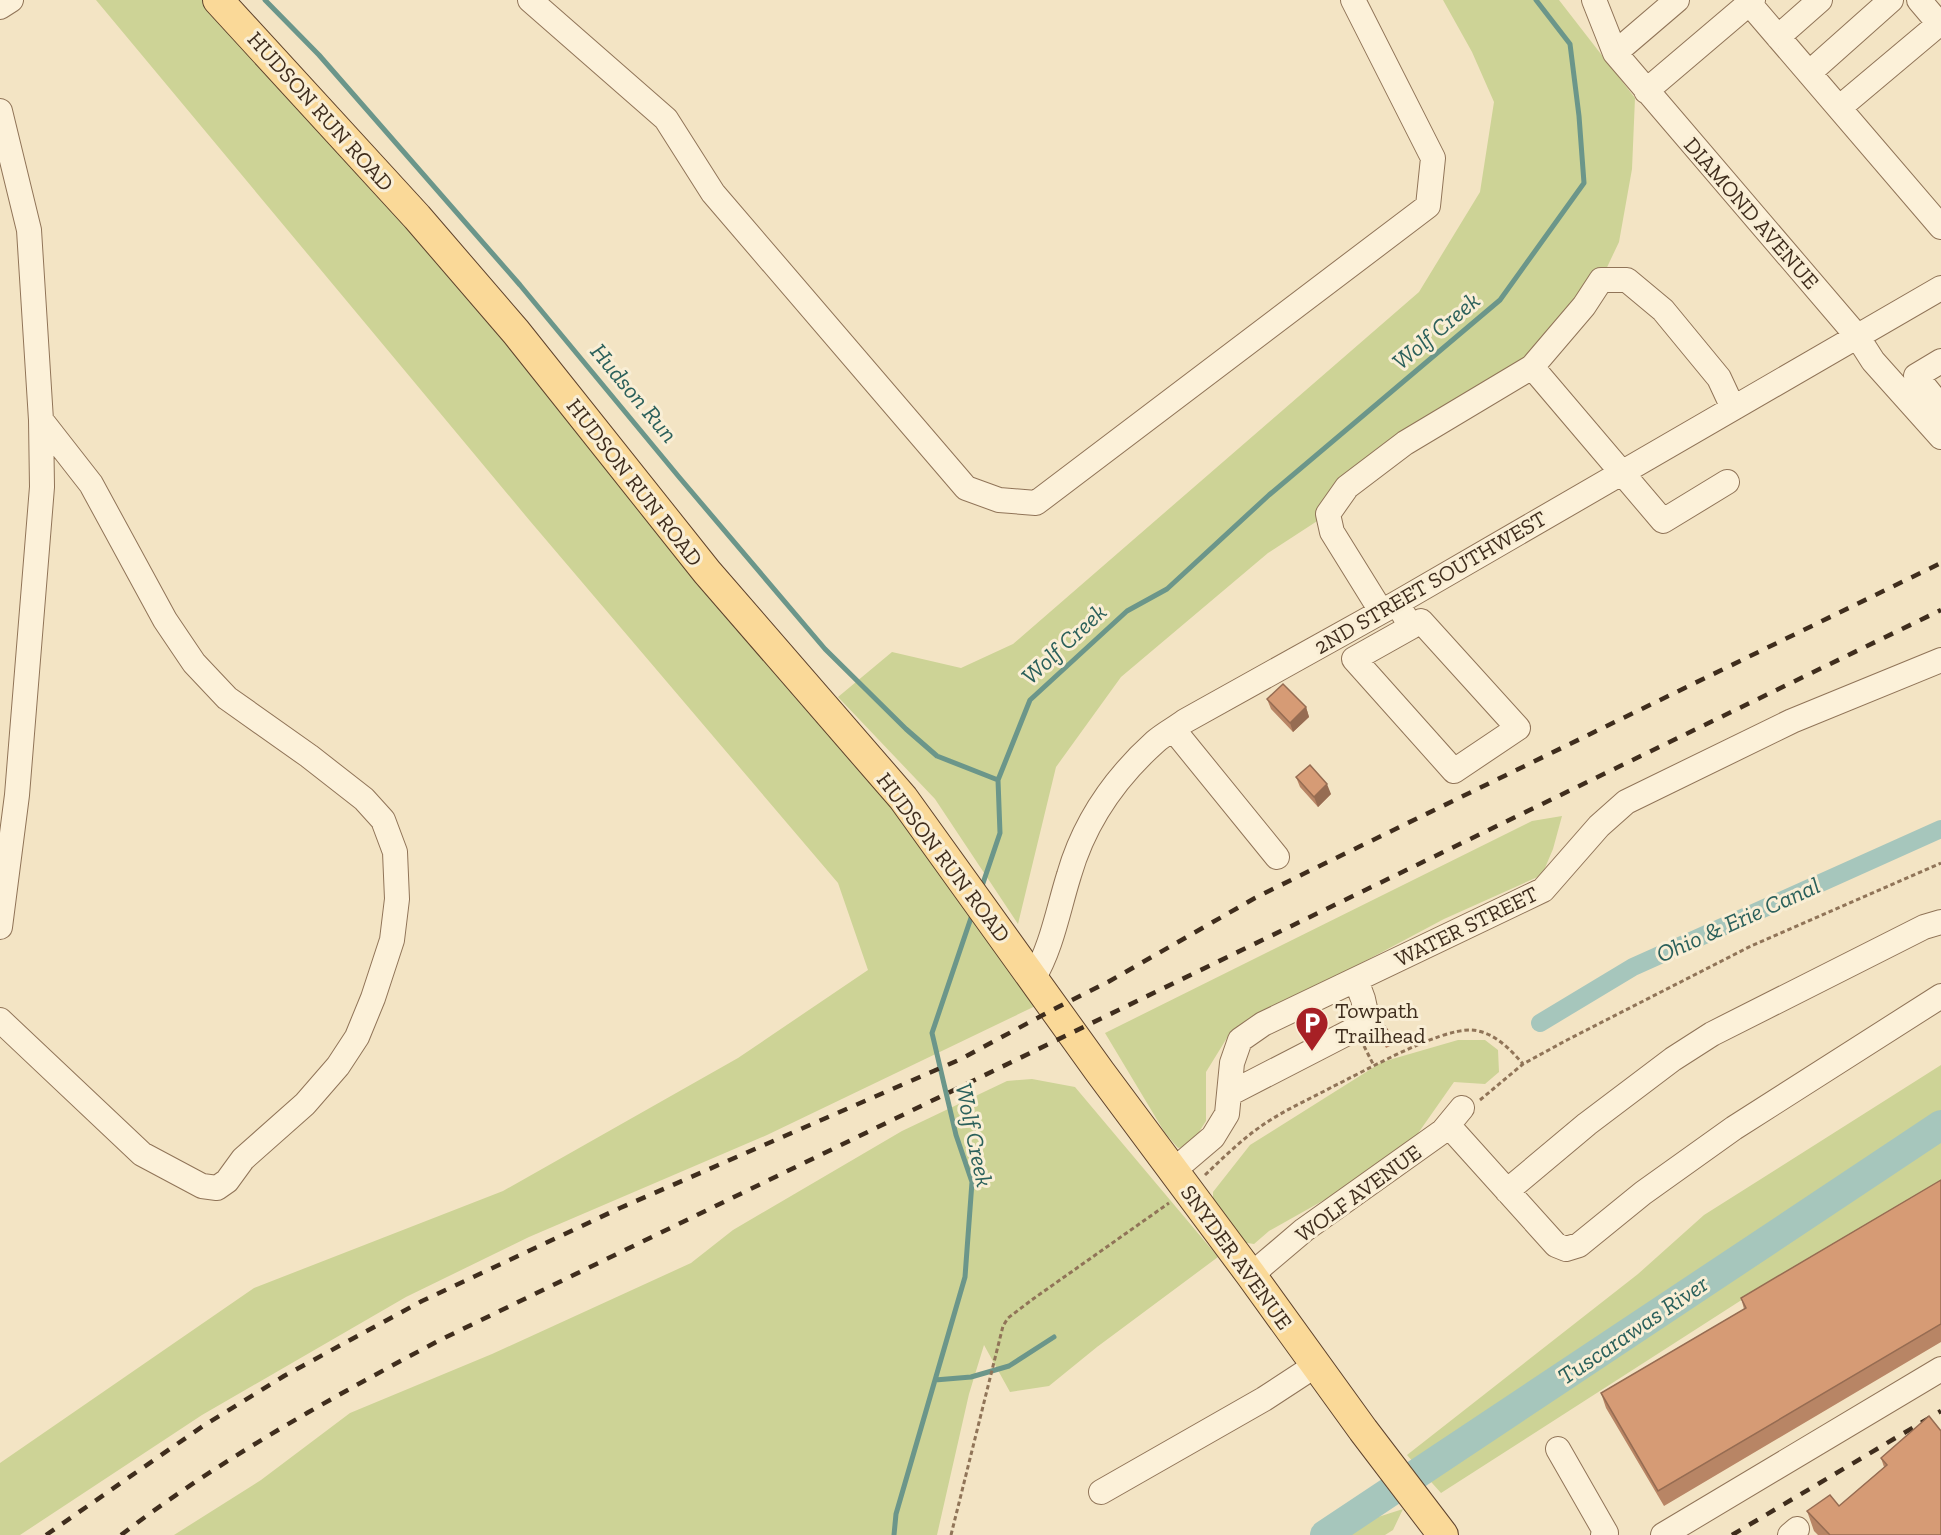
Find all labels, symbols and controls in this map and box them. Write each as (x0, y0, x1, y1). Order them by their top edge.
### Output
street label: HUDSON RUN ROAD (242, 26, 399, 197)
street label: DIAMOND AVENUE (1678, 132, 1825, 295)
water label: Wolf Creek (1386, 285, 1486, 376)
water label: Hudson Run (585, 337, 684, 448)
street label: HUDSON RUN ROAD (561, 393, 709, 572)
street label: 2ND STREET SOUTHWEST (1309, 505, 1551, 660)
water label: Wolf Creek (1015, 597, 1112, 690)
street label: HUDSON RUN ROAD (871, 767, 1016, 947)
water label: Ohio & Erie Canal (1652, 871, 1824, 969)
street label: WATER STREET (1390, 880, 1542, 973)
place label: Towpath Trailhead (1335, 997, 1426, 1049)
parking icon: Towpath Trailhead (1294, 1005, 1330, 1052)
water label: Wolf Creek (949, 1080, 1000, 1190)
street label: WOLF AVENUE (1290, 1139, 1426, 1248)
street label: SNYDER AVENUE (1175, 1180, 1298, 1335)
water label: Tuscarawas River (1552, 1268, 1714, 1390)

